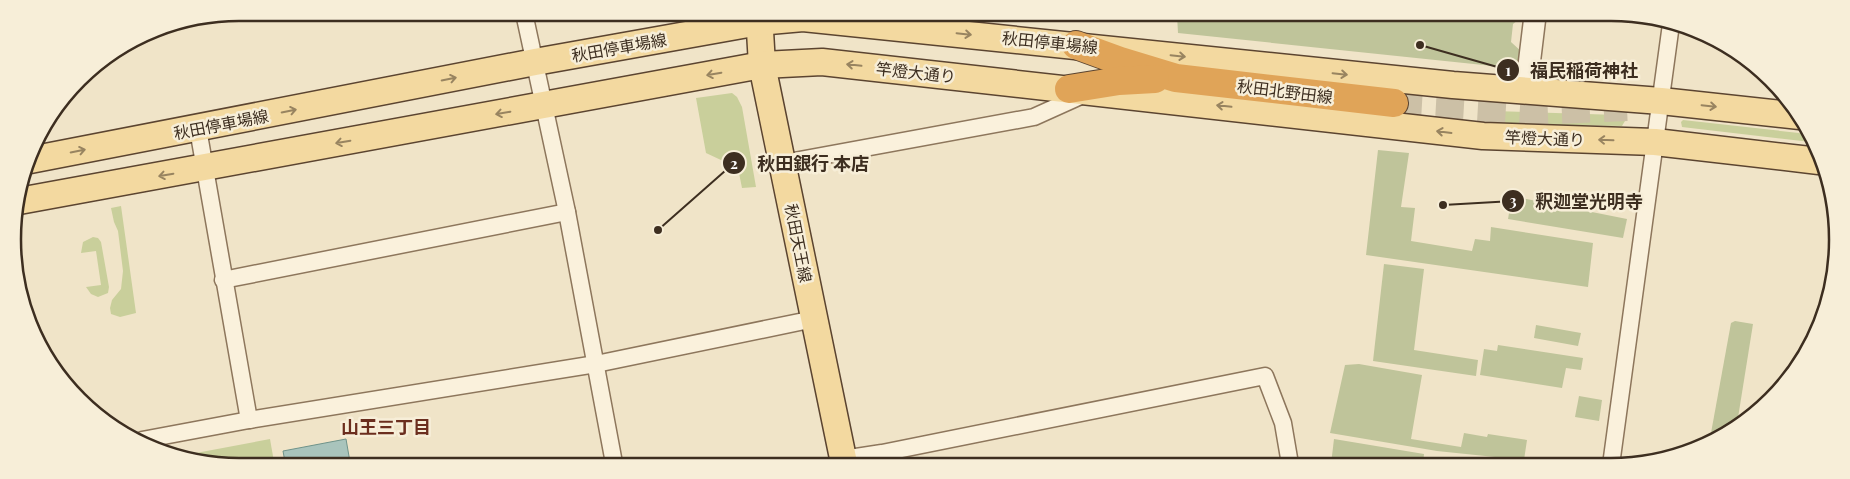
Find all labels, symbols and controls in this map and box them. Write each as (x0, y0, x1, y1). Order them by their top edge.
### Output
street label: 秋田停車場線 (1001, 27, 1099, 57)
street label: 秋田停車場線 (570, 28, 668, 66)
one-way arrow (956, 29, 972, 39)
one-way arrow (1170, 51, 1186, 61)
callout: 福民稲荷神社 (1495, 54, 1648, 87)
street label: 竿燈大通り (875, 57, 957, 87)
text: 福民稲荷神社 (1530, 58, 1638, 82)
one-way arrow (846, 60, 862, 70)
text: 1 (1505, 60, 1511, 80)
one-way arrow (707, 69, 723, 79)
one-way arrow (1331, 69, 1347, 79)
one-way arrow (440, 74, 456, 84)
street label: 秋田北野田線 (1236, 75, 1334, 107)
one-way arrow (1216, 101, 1232, 111)
one-way arrow (1701, 101, 1717, 111)
street label: 秋田停車場線 (172, 105, 270, 143)
one-way arrow (281, 105, 297, 115)
one-way arrow (495, 108, 511, 118)
street label: 竿燈大通り (1505, 126, 1585, 150)
one-way arrow (1436, 127, 1452, 137)
one-way arrow (1598, 136, 1614, 145)
one-way arrow (336, 138, 352, 148)
one-way arrow (70, 146, 86, 156)
callout: 秋田銀行 本店 (722, 147, 879, 180)
text: 秋田銀行 本店 (757, 151, 869, 175)
text: 2 (730, 153, 738, 173)
one-way arrow (159, 170, 175, 180)
callout: 釈迦堂光明寺 (1500, 185, 1653, 218)
text: 釈迦堂光明寺 (1535, 189, 1643, 213)
text: 3 (1509, 190, 1517, 210)
street label: 秋田天王線 (781, 202, 817, 284)
district label: 山王三丁目 (341, 415, 431, 439)

